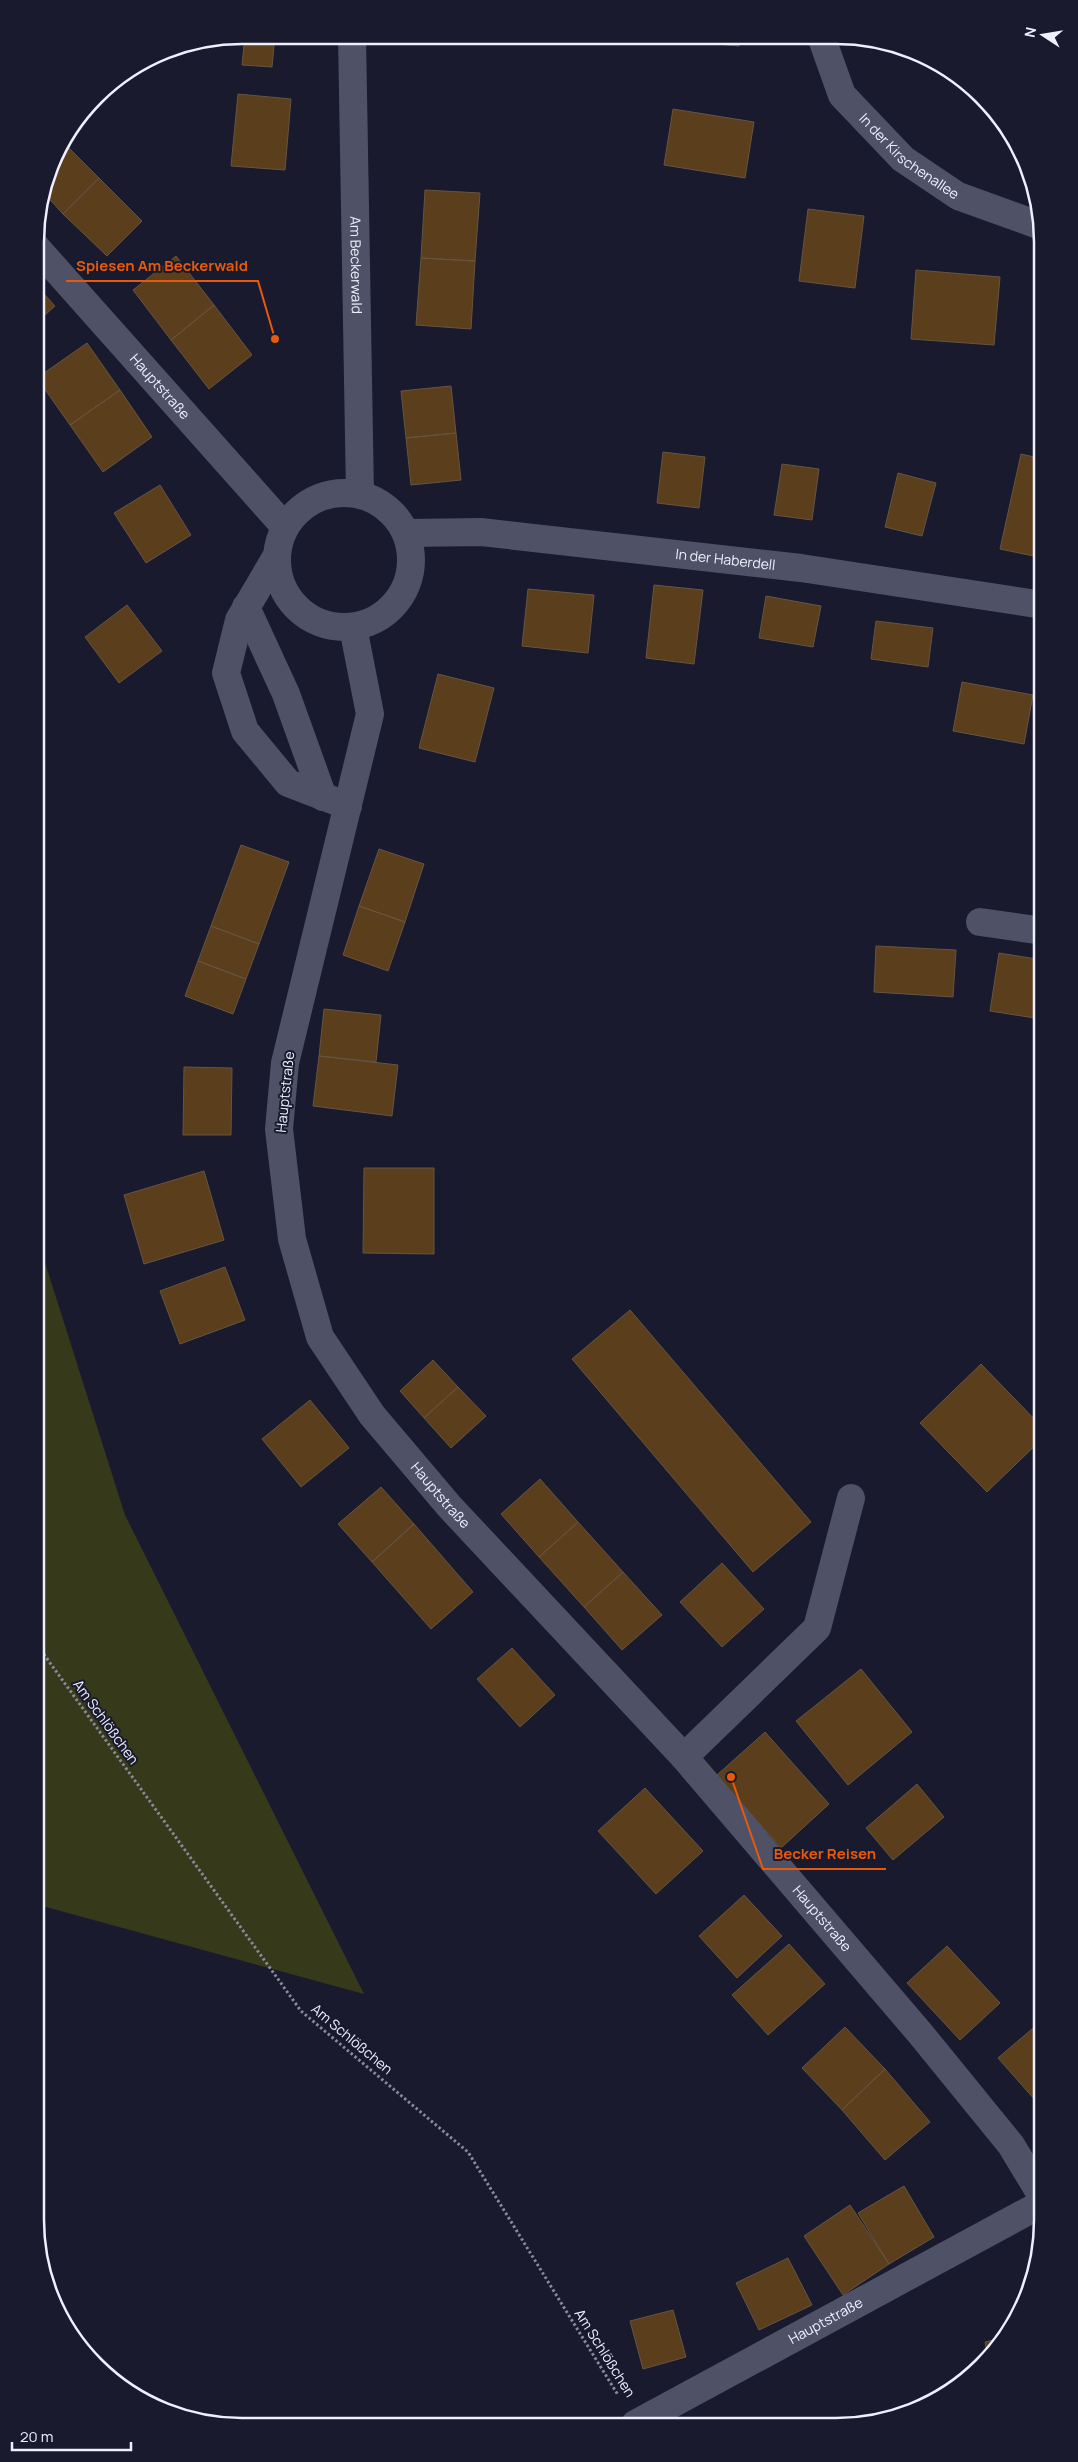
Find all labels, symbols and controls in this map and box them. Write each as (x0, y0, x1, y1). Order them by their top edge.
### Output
north arrow (1018, 10, 1068, 60)
text: N (1019, 25, 1040, 39)
street label: In der Kirschenallee (855, 109, 963, 203)
street label: Am Beckerwald (346, 216, 367, 314)
callout: Spiesen Am Beckerwald (66, 251, 258, 281)
text: Spiesen Am Beckerwald (76, 255, 248, 276)
street label: Hauptstraße (126, 349, 195, 423)
street label: In der Haberdell (674, 544, 777, 574)
street label: Hauptstraße (271, 1050, 298, 1134)
street label: Hauptstraße (407, 1458, 475, 1532)
street label: Am Schlößchen (69, 1675, 144, 1768)
callout: Becker Reisen (763, 1839, 886, 1869)
text: Becker Reisen (774, 1843, 876, 1864)
street label: Hauptstraße (789, 1881, 856, 1955)
street label: Am Schlößchen (308, 1999, 397, 2078)
street label: Hauptstraße (785, 2293, 866, 2348)
street label: Am Schlößchen (571, 2305, 640, 2400)
scale bar (12, 2420, 131, 2452)
text: 20 m (20, 2426, 53, 2447)

